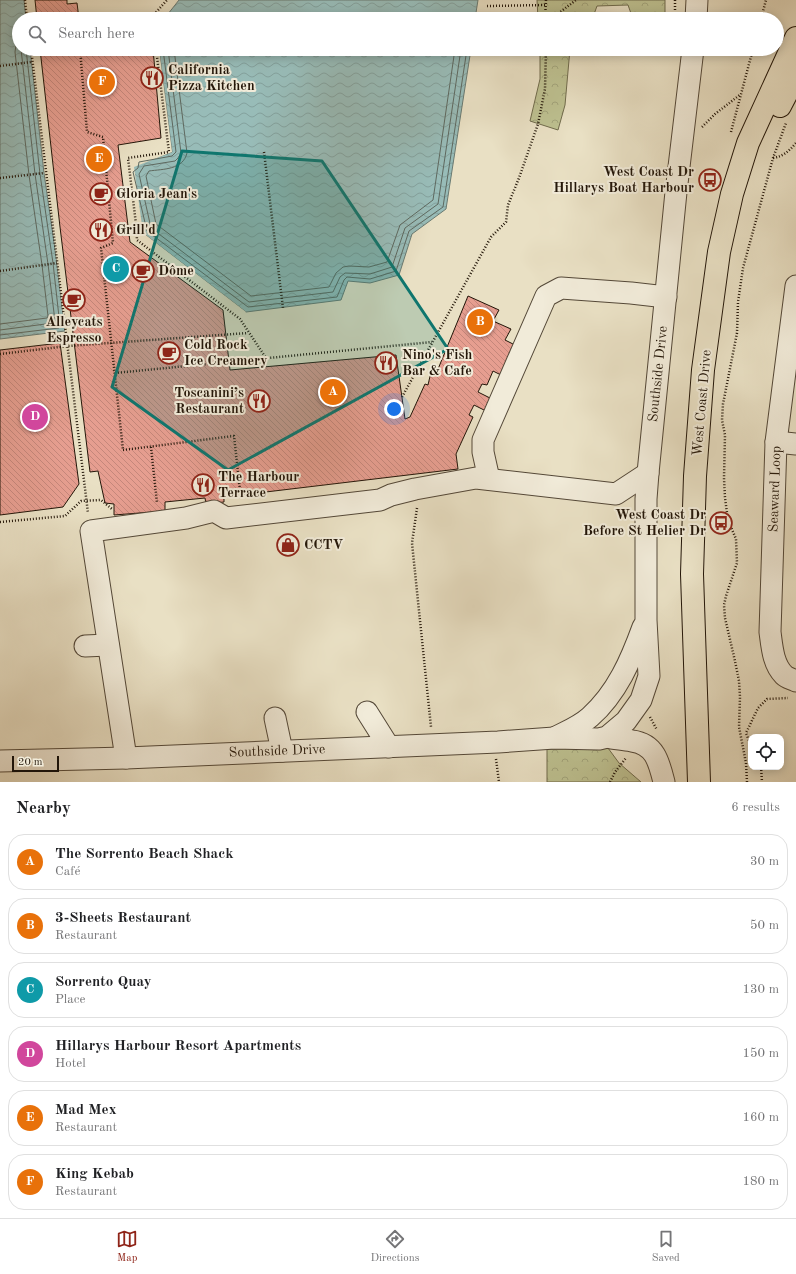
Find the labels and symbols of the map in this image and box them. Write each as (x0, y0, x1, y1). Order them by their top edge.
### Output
place label: California Pizza Kitchen (168, 63, 255, 93)
restaurant icon: California Pizza Kitchen (139, 65, 165, 91)
pin: F (89, 67, 115, 97)
pin: E (86, 144, 112, 174)
place label: West Coast Dr Hillarys Boat Harbour (553, 165, 694, 195)
bus stop icon: West Coast Dr Hillarys Boat Harbour (697, 167, 723, 193)
cafe icon: Gloria Jean's (88, 181, 114, 207)
place label: Gloria Jean's (116, 187, 197, 201)
restaurant icon: Grill'd (88, 217, 114, 243)
place label: Grill'd (116, 223, 156, 237)
pin: C (103, 254, 129, 284)
cafe icon: Dôme (130, 258, 156, 284)
place label: Dôme (158, 264, 194, 278)
cafe icon: Alleycats Espresso (61, 287, 87, 313)
pin: B (467, 307, 493, 337)
place label: Alleycats Espresso (45, 315, 103, 345)
street label: Southside Drive (646, 325, 670, 423)
place label: Cold Rock Ice Creamery (184, 338, 268, 368)
cafe icon: Cold Rock Ice Creamery (156, 340, 182, 366)
place label: Nino's Fish Bar & Cafe (402, 348, 473, 378)
street label: West Coast Drive (690, 349, 714, 457)
restaurant icon: Nino's Fish Bar & Cafe (373, 350, 399, 376)
pin: A (320, 377, 346, 407)
place label: Toscanini’s Restaurant (174, 386, 244, 416)
restaurant icon: Toscanini’s Restaurant (246, 388, 272, 414)
your location (384, 399, 404, 419)
pin: D (22, 402, 48, 432)
street label: Seaward Loop (766, 446, 784, 532)
place label: The Harbour Terrace (218, 470, 299, 500)
restaurant icon: The Harbour Terrace (190, 472, 216, 498)
place label: West Coast Dr Before St Helier Dr (583, 508, 706, 538)
bus stop icon: West Coast Dr Before St Helier Dr (708, 510, 734, 536)
shop icon: CCTV (275, 532, 301, 558)
place label: CCTV (304, 538, 344, 552)
street label: Southside Drive (228, 742, 326, 760)
scale bar (12, 754, 59, 773)

